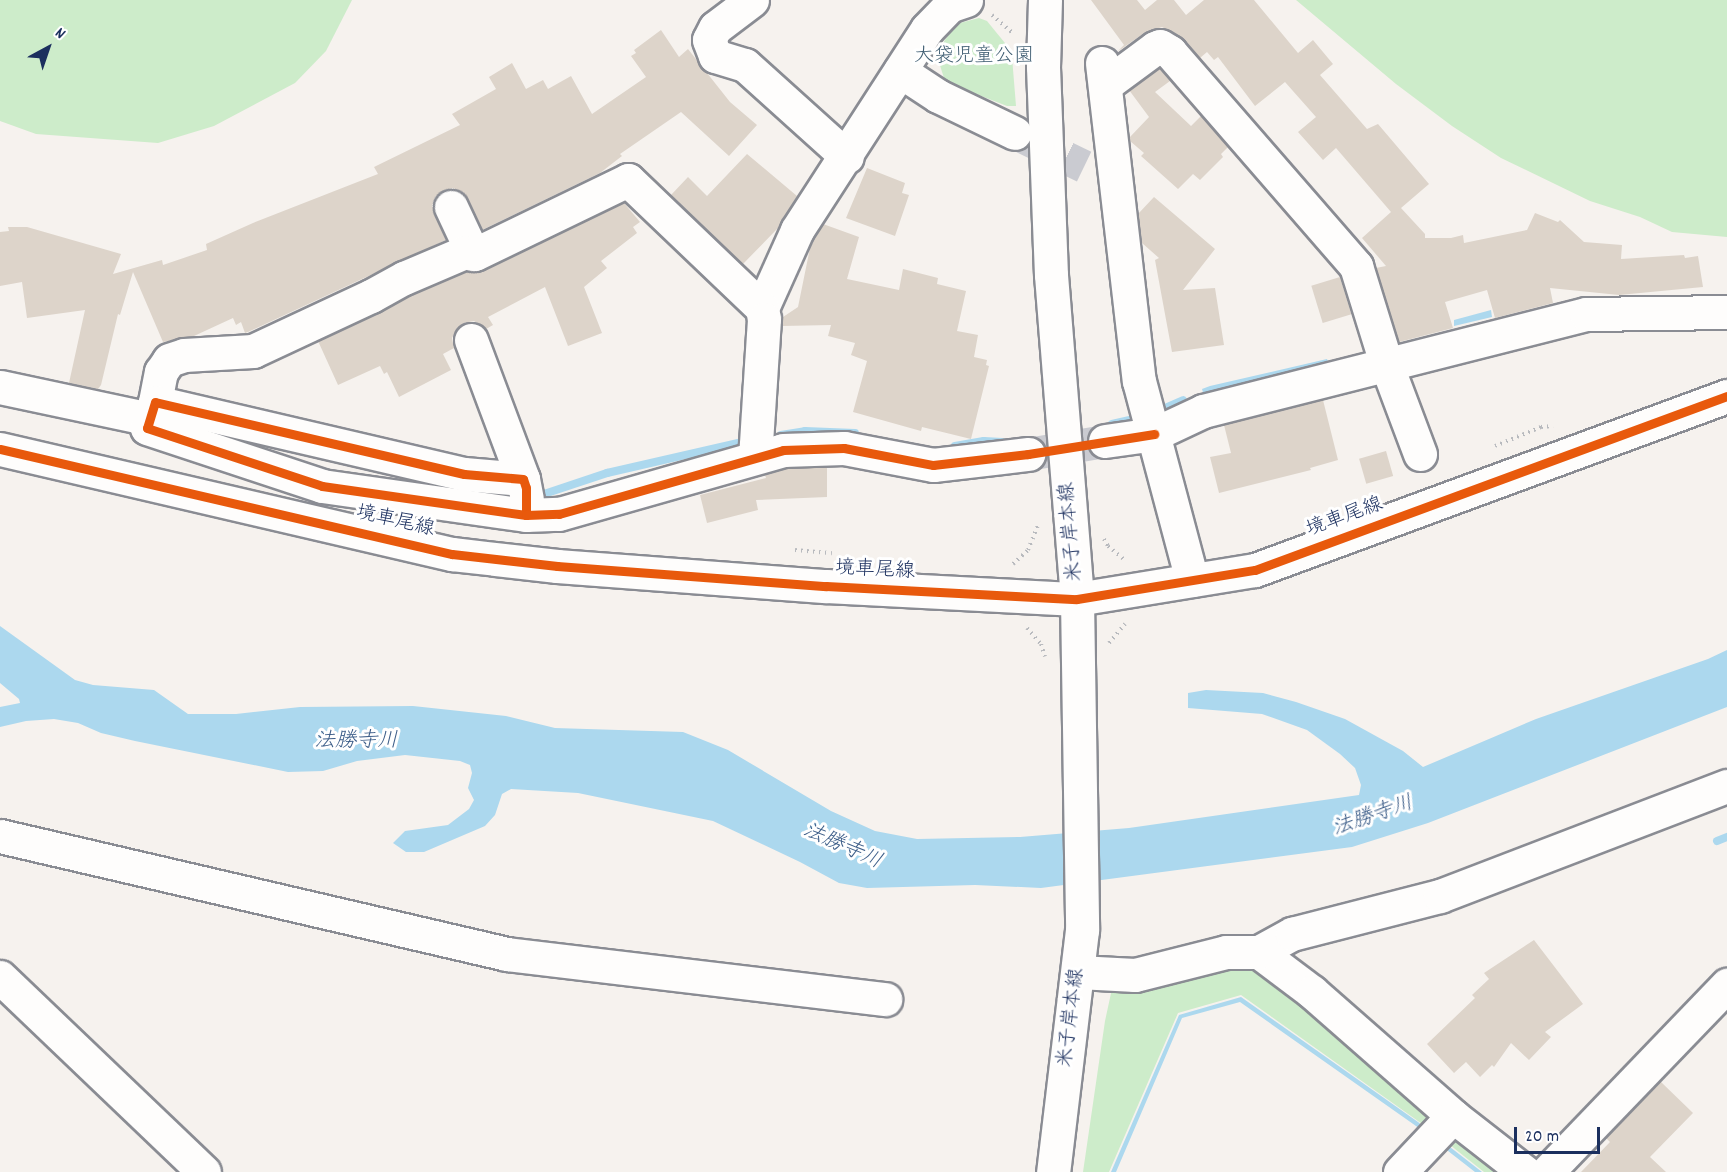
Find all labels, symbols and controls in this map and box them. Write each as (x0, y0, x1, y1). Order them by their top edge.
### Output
north arrow (18, 18, 78, 78)
text: N (49, 22, 70, 45)
park label: 大袋児童公園 (914, 45, 1034, 69)
street label: 米子岸本線 (1056, 481, 1088, 583)
street label: 境車尾線 (1303, 493, 1387, 543)
street label: 境車尾線 (353, 501, 437, 543)
street label: 境車尾線 (834, 557, 916, 585)
water label: 法勝寺川 (314, 729, 398, 755)
water label: 法勝寺川 (1329, 791, 1417, 843)
water label: 法勝寺川 (799, 818, 885, 876)
street label: 米子岸本線 (1054, 967, 1090, 1069)
scale bar (1517, 1115, 1602, 1153)
text: 20 m (1525, 1125, 1559, 1150)

